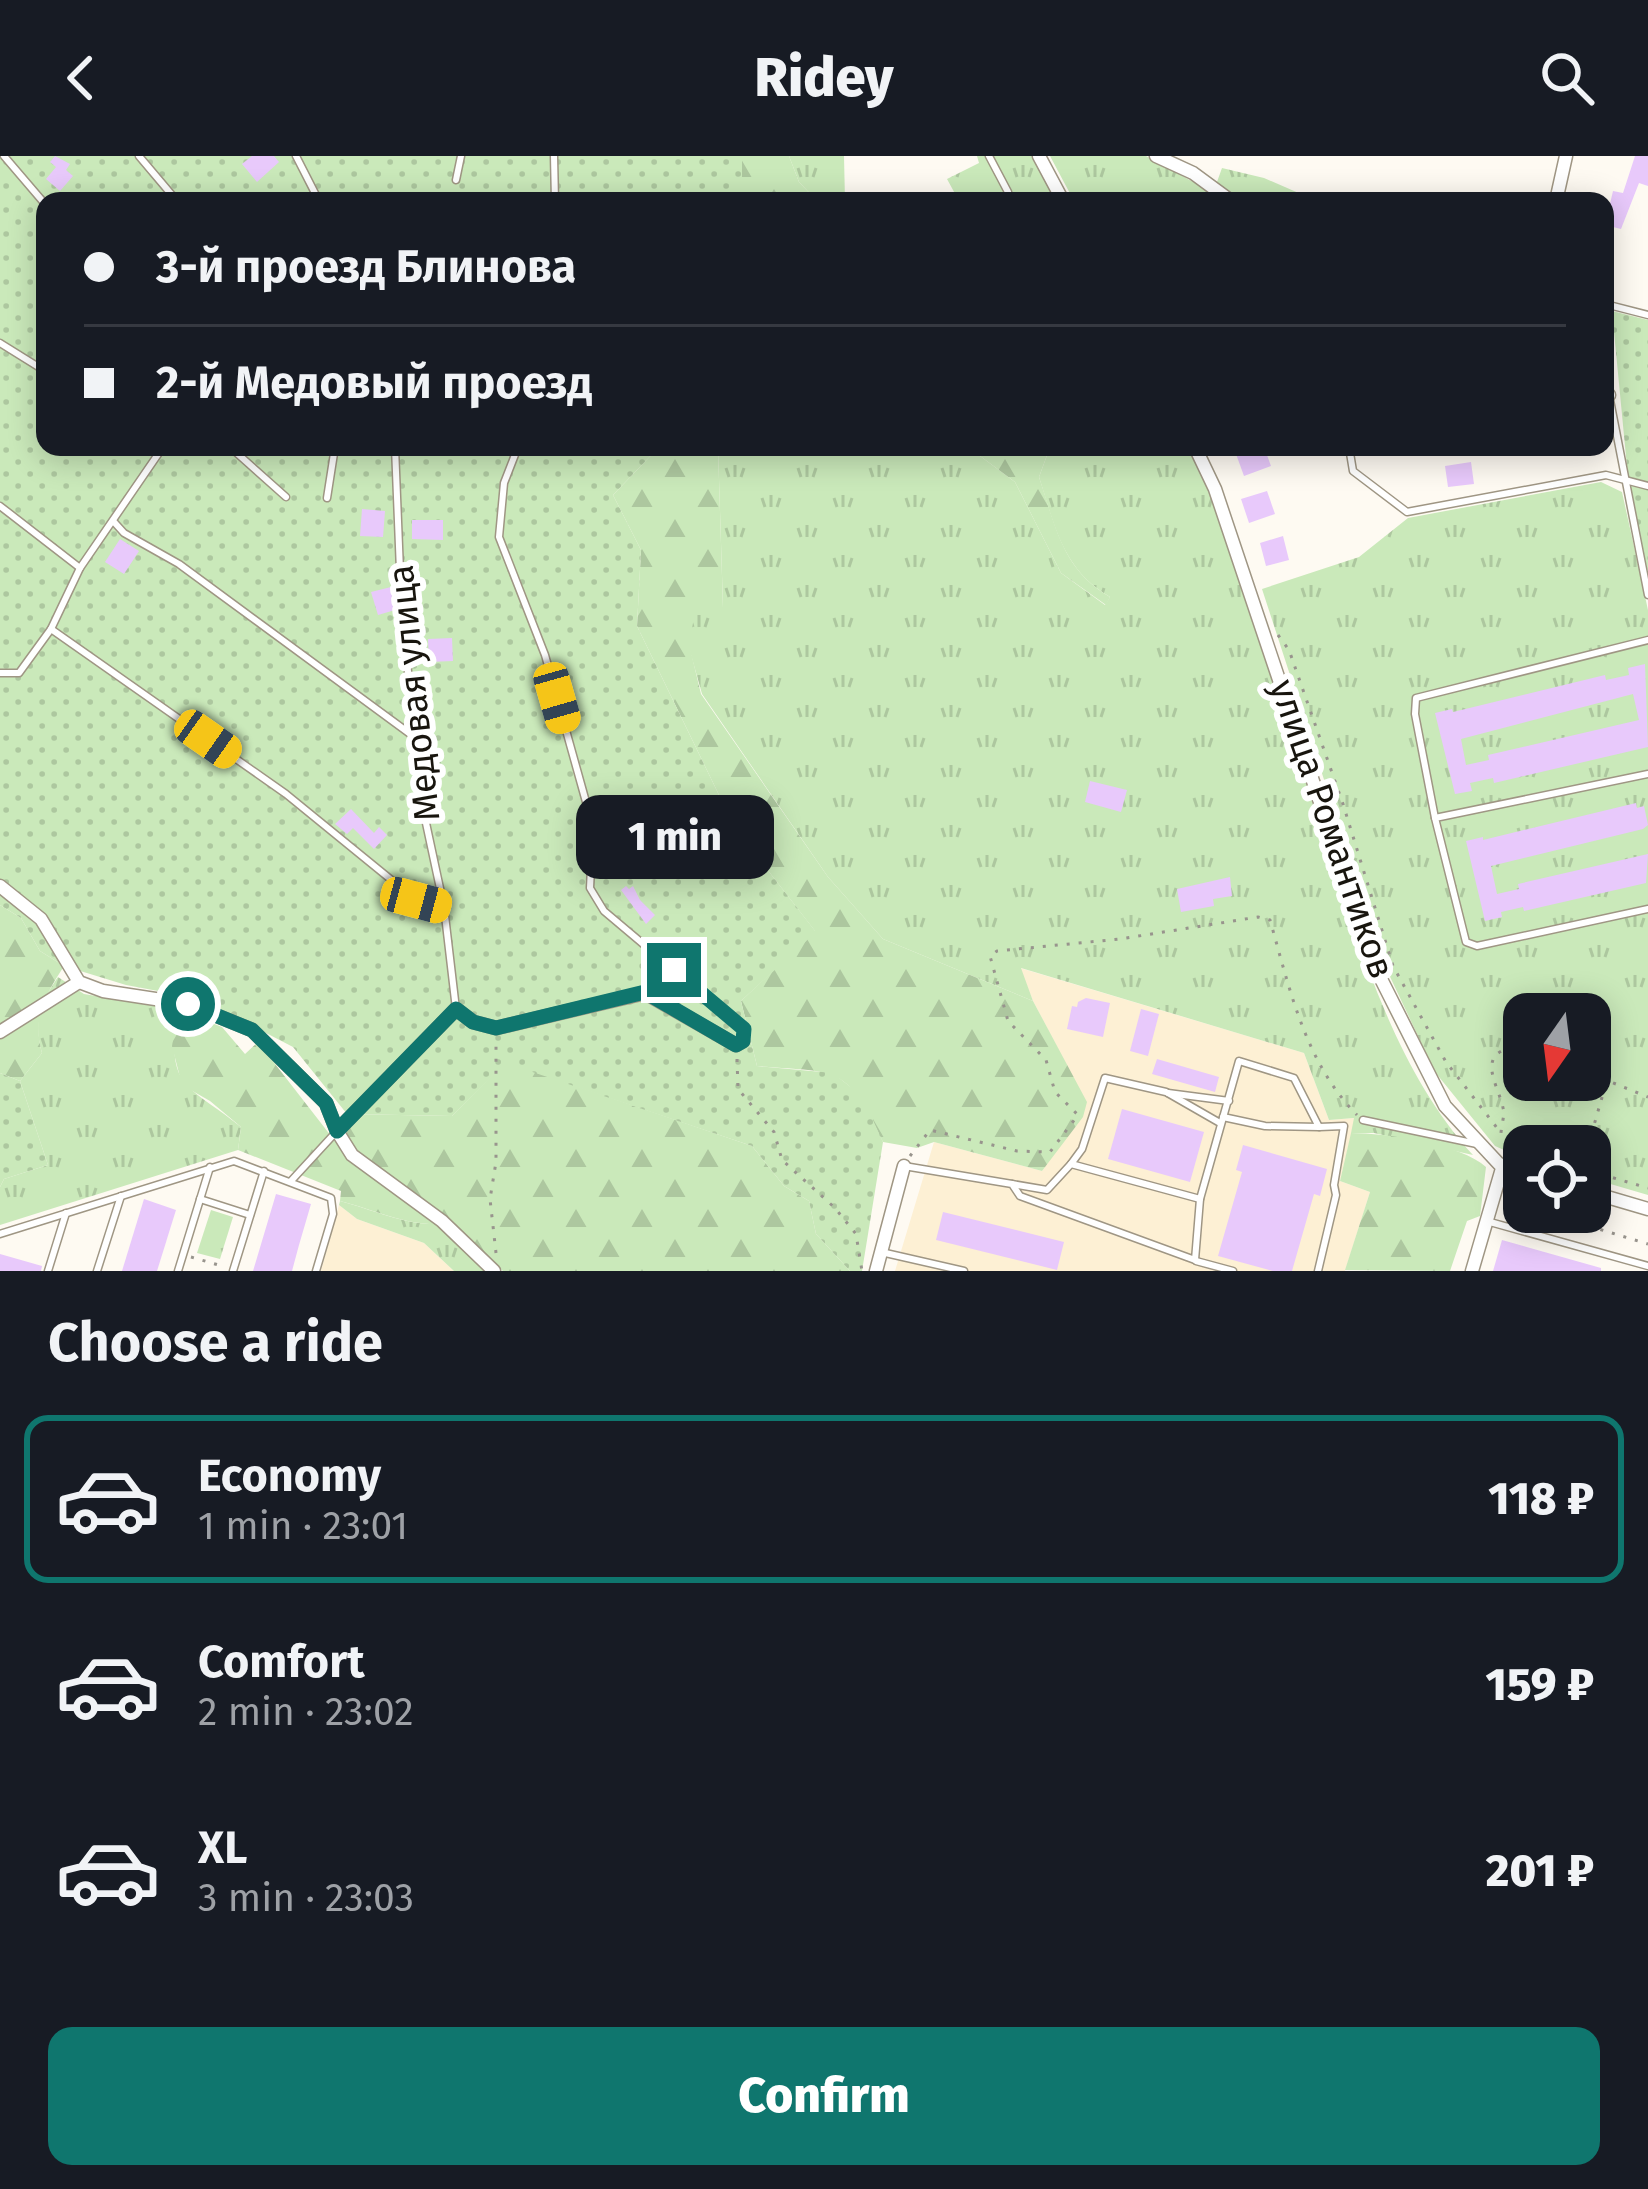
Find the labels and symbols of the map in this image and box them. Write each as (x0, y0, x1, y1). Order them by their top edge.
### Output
street label: Медовая улица (379, 563, 449, 823)
car (530, 658, 584, 738)
street label: улица Романтиков (1260, 674, 1404, 984)
car (168, 704, 248, 774)
callout: 1 min (575, 796, 773, 880)
car (377, 873, 455, 927)
route end (647, 943, 701, 997)
route start (161, 977, 215, 1031)
north arrow (1503, 993, 1611, 1101)

